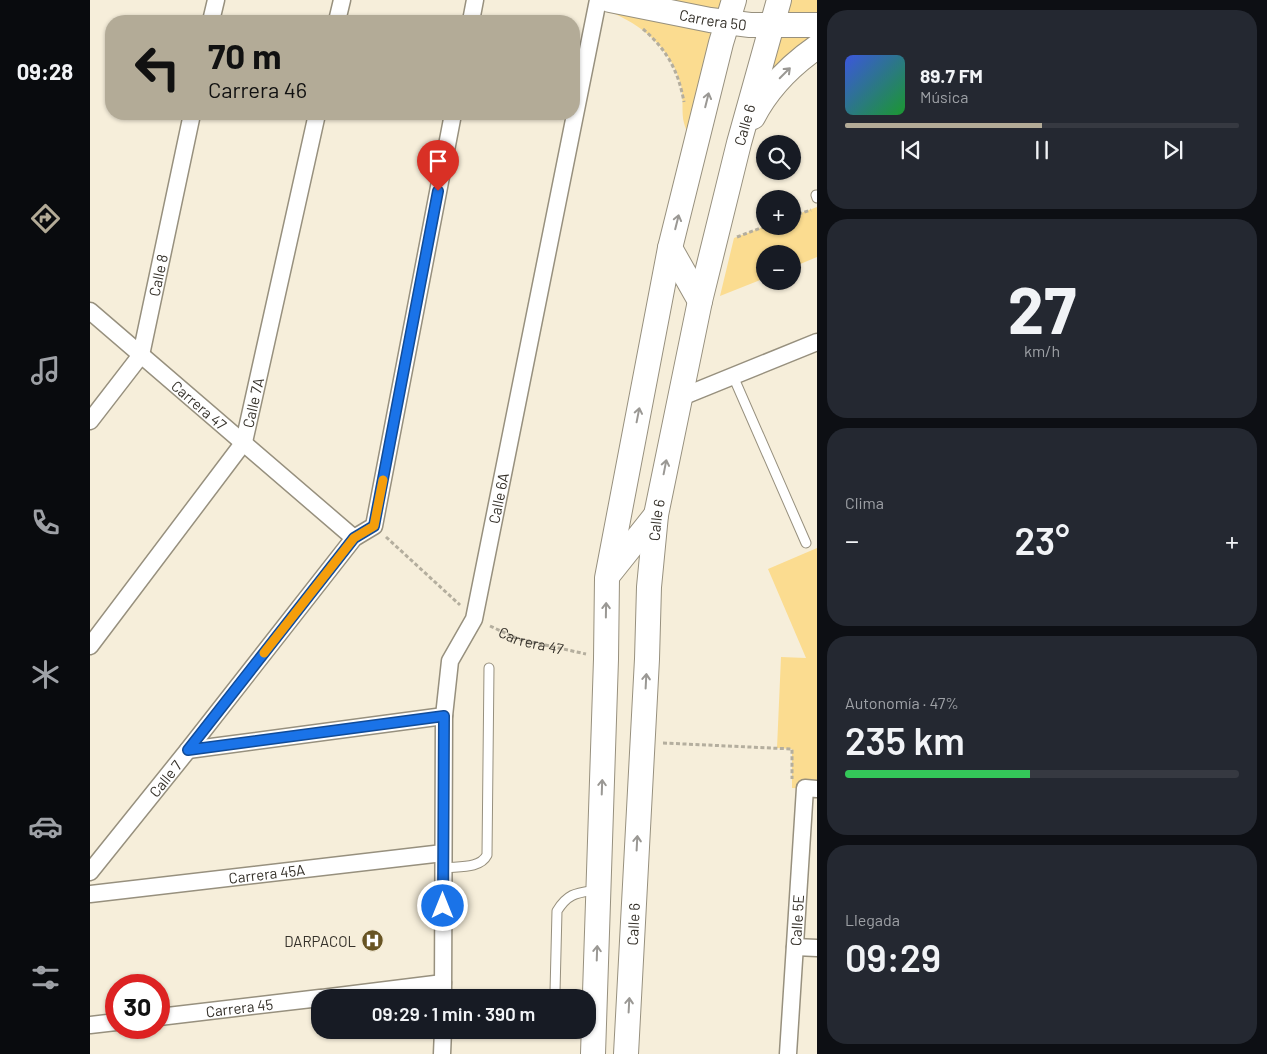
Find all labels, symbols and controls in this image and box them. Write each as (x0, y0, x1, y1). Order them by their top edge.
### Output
street label: Carrera 50 (678, 5, 748, 34)
text: 70 m (208, 34, 282, 76)
icon: left (125, 35, 190, 100)
text: 09:28 (17, 58, 73, 84)
text: 89.7 FM (920, 64, 983, 87)
one-way arrow (779, 67, 791, 80)
text: Carrera 46 (208, 76, 307, 102)
text: Música (920, 87, 968, 106)
one-way arrow (703, 93, 712, 109)
street label: Calle 6 (730, 102, 758, 148)
map controls (756, 135, 801, 290)
button: search (756, 135, 801, 180)
icon: previous (897, 136, 925, 164)
icon: pause (1028, 136, 1056, 164)
icon: next (1159, 136, 1187, 164)
pin (417, 140, 459, 191)
icon: arrive (424, 147, 452, 175)
button: + (756, 190, 801, 235)
icon: directions (28, 201, 63, 236)
one-way arrow (673, 214, 682, 230)
button: − (756, 245, 801, 290)
street label: Calle 8 (145, 253, 171, 298)
text: 27 (1008, 269, 1076, 347)
text: km/h (1024, 341, 1060, 360)
icon: music (28, 353, 63, 388)
street label: Carrera 47 (168, 376, 230, 433)
street label: Calle 7A (238, 376, 267, 429)
one-way arrow (634, 408, 643, 424)
one-way arrow (661, 459, 671, 475)
street label: Calle 6A (484, 471, 512, 525)
text: Clima (845, 493, 884, 512)
street label: Calle 6 (645, 497, 668, 542)
icon: phone (28, 505, 63, 540)
text: 23° (1014, 517, 1070, 563)
text: − (845, 523, 859, 557)
text: + (1225, 523, 1239, 557)
one-way arrow (602, 602, 611, 618)
street label: Carrera 47 (496, 622, 565, 658)
icon: climate (28, 657, 63, 692)
one-way arrow (641, 673, 650, 689)
text: Autonomía · 47% (845, 693, 959, 712)
text: 235 km (845, 717, 965, 763)
street label: Calle 7 (145, 757, 185, 800)
one-way arrow (597, 779, 607, 796)
icon: car (28, 809, 63, 844)
one-way arrow (633, 835, 642, 851)
street label: Carrera 45A (228, 860, 306, 887)
position arrow (416, 879, 468, 931)
street label: Calle 5E (786, 894, 807, 946)
street label: Calle 6 (623, 903, 643, 946)
text: Llegada (845, 910, 900, 929)
hospital icon: DARPACOL (360, 929, 384, 953)
place label: DARPACOL (284, 932, 356, 950)
text: 09:29 (845, 934, 941, 980)
one-way arrow (592, 945, 601, 961)
icon: filters (28, 960, 63, 995)
speed limit sign: 30 (105, 974, 170, 1039)
street label: Carrera 45 (205, 995, 274, 1020)
one-way arrow (624, 998, 633, 1014)
text: 09:29 · 1 min · 390 m (372, 1002, 535, 1025)

